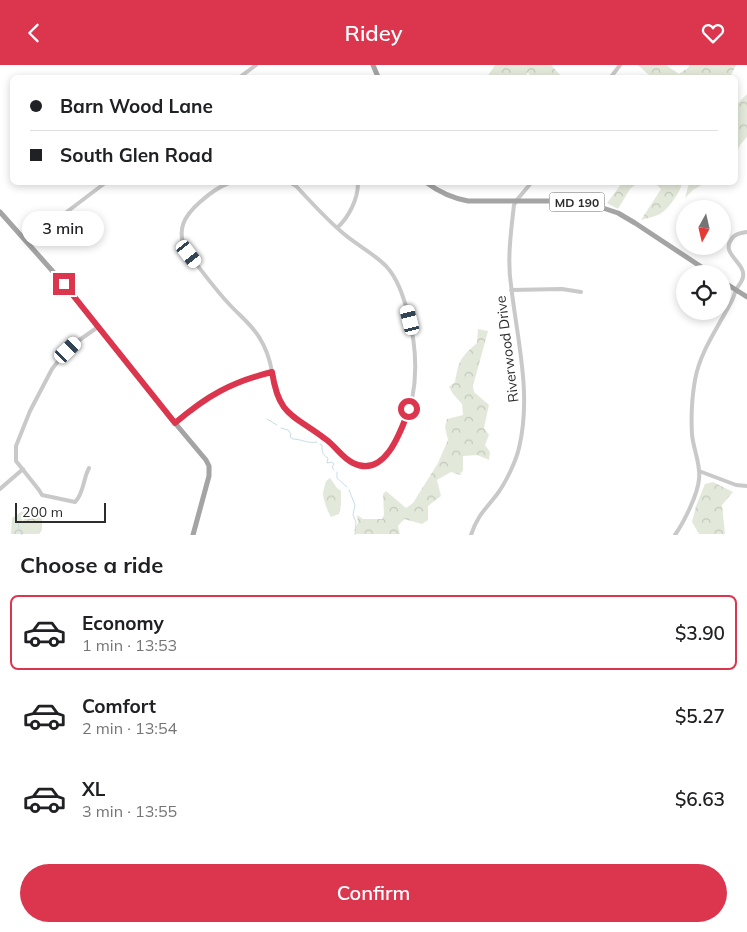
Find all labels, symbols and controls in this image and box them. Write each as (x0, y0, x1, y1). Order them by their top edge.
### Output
icon: back (20, 19, 48, 47)
text: Ridey (345, 19, 402, 47)
icon: heart (699, 19, 727, 47)
text: Barn Wood Lane (60, 94, 213, 118)
text: South Glen Road (60, 143, 213, 167)
road number: MD 190 (550, 193, 604, 211)
north arrow (676, 200, 731, 255)
map controls (676, 200, 731, 320)
callout: 3 min (23, 211, 105, 247)
text: 3 min (42, 218, 84, 238)
car (173, 238, 204, 270)
button: locate (676, 265, 731, 320)
route end (53, 273, 75, 295)
street label: Riverwood Drive (492, 295, 522, 403)
car (399, 304, 420, 336)
car (51, 334, 84, 366)
route start (398, 398, 420, 420)
scale bar (15, 499, 106, 523)
text: 200 m (22, 503, 63, 521)
text: Choose a ride (20, 551, 163, 579)
icon: car (22, 610, 67, 655)
text: Economy (82, 611, 164, 635)
text: $3.90 (675, 621, 725, 645)
text: 1 min · 13:53 (82, 635, 177, 655)
icon: car (22, 693, 67, 738)
text: Comfort (82, 694, 156, 718)
text: $5.27 (675, 704, 725, 728)
text: 2 min · 13:54 (82, 718, 177, 738)
icon: car (22, 776, 67, 821)
text: XL (82, 777, 105, 801)
text: $6.63 (675, 787, 725, 811)
text: 3 min · 13:55 (82, 801, 177, 821)
button: Confirm (20, 864, 727, 922)

